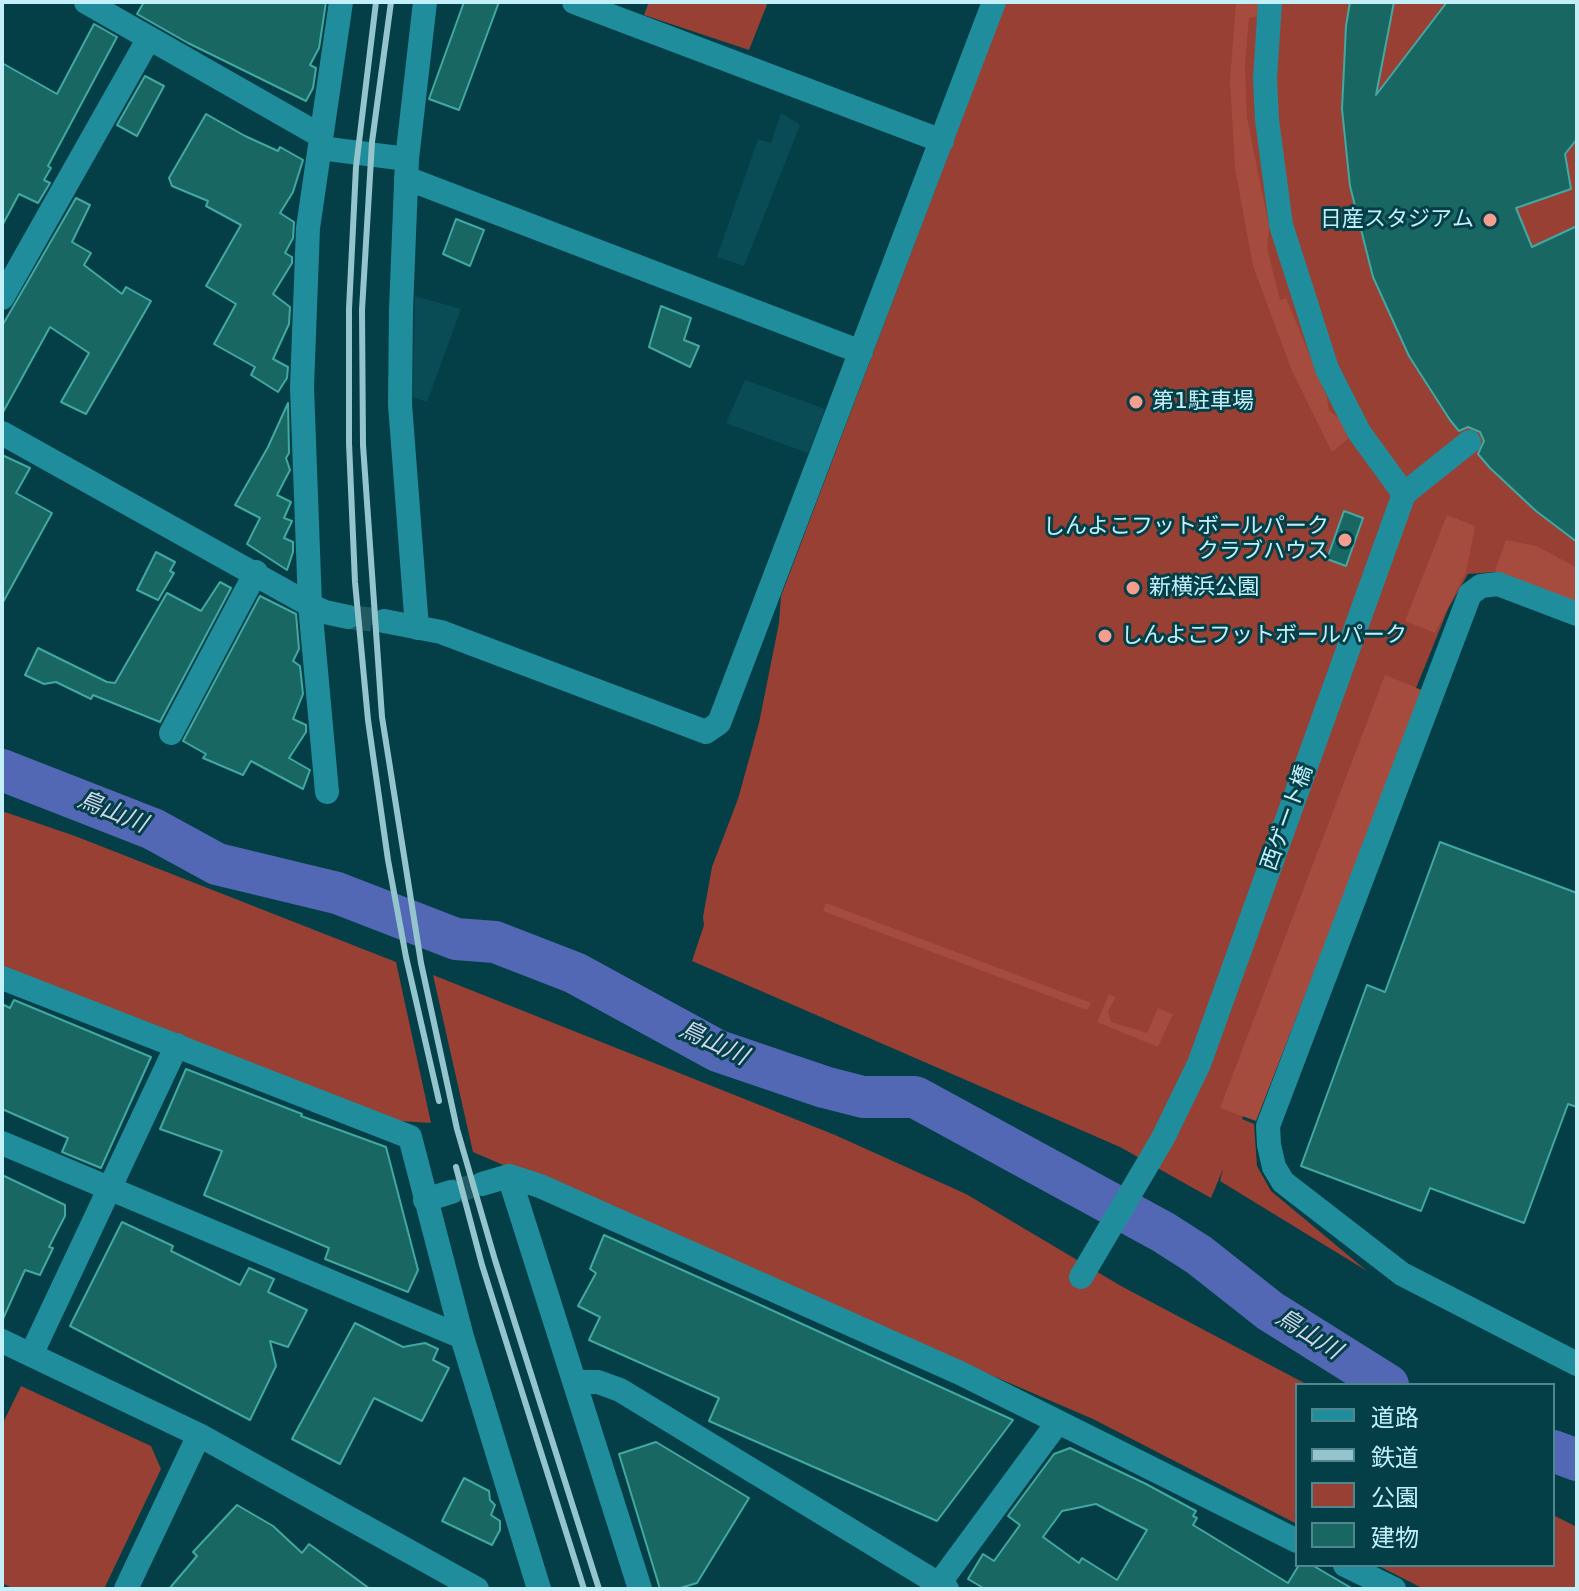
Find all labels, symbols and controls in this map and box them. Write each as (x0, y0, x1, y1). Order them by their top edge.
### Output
place label: 日産スタジアム (1320, 207, 1474, 233)
marker: 日産スタジアム (1481, 211, 1499, 229)
place label: 第1駐車場 (1152, 389, 1254, 415)
marker: 第1駐車場 (1127, 393, 1145, 411)
place label: しんよこフットボールパーク クラブハウス (1043, 514, 1329, 566)
marker: しんよこフットボールパーク クラブハウス (1336, 531, 1354, 549)
place label: 新横浜公園 (1149, 575, 1259, 601)
marker: 新横浜公園 (1124, 579, 1142, 597)
place label: しんよこフットボールパーク (1121, 623, 1407, 649)
marker: しんよこフットボールパーク (1096, 627, 1114, 645)
street label: 西ゲート橋 (1257, 762, 1319, 874)
water label: 鳥山川 (73, 786, 151, 840)
water label: 鳥山川 (674, 1016, 752, 1072)
water label: 鳥山川 (1270, 1304, 1346, 1366)
legend (1295, 1383, 1555, 1567)
text: 道路 (1371, 1404, 1419, 1432)
text: 鉄道 (1371, 1444, 1419, 1472)
text: 公園 (1371, 1484, 1419, 1512)
text: 建物 (1371, 1524, 1419, 1552)

